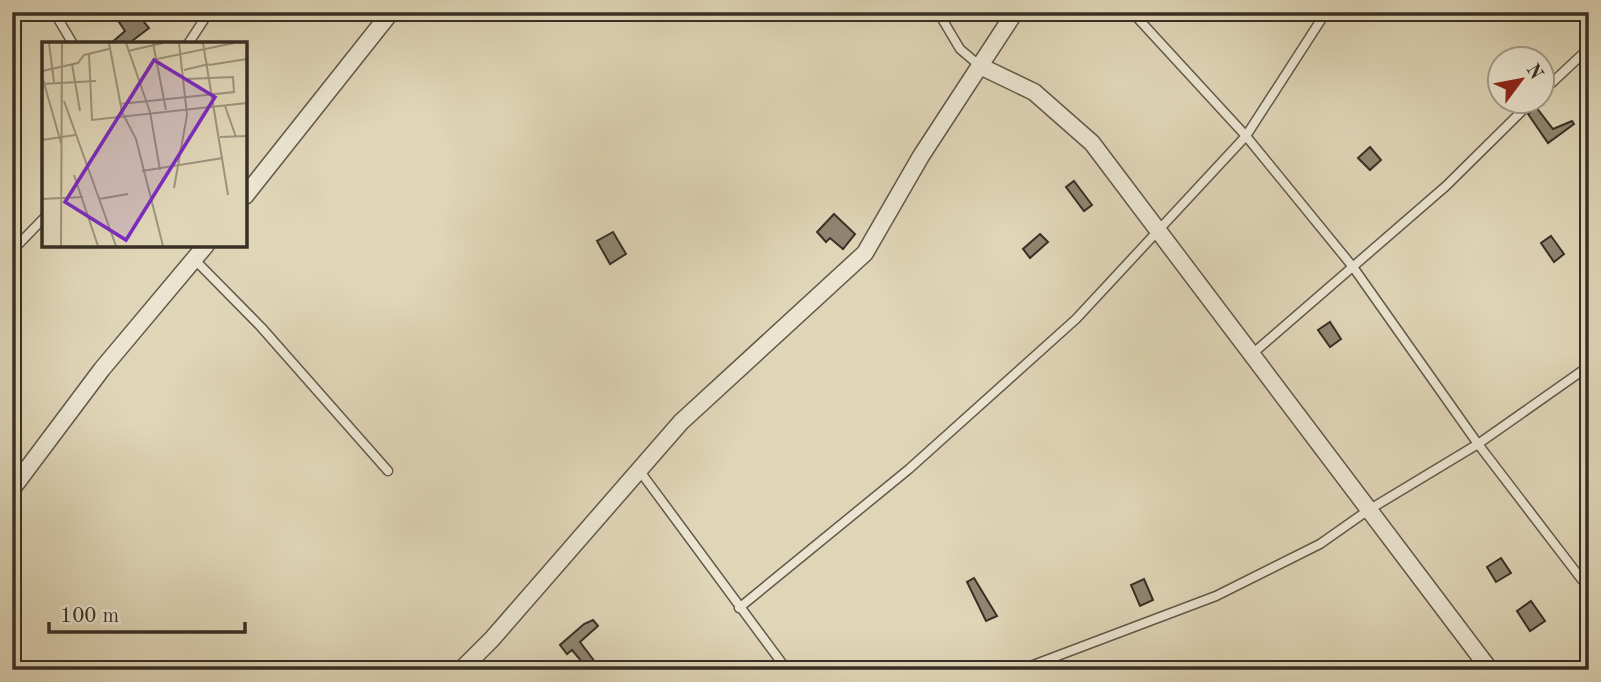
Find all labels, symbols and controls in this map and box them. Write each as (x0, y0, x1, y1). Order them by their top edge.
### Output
inset map (42, 42, 247, 247)
north arrow (1486, 46, 1556, 116)
text: N (1521, 61, 1545, 84)
scale bar (49, 591, 245, 635)
text: 100 m (60, 606, 119, 627)

